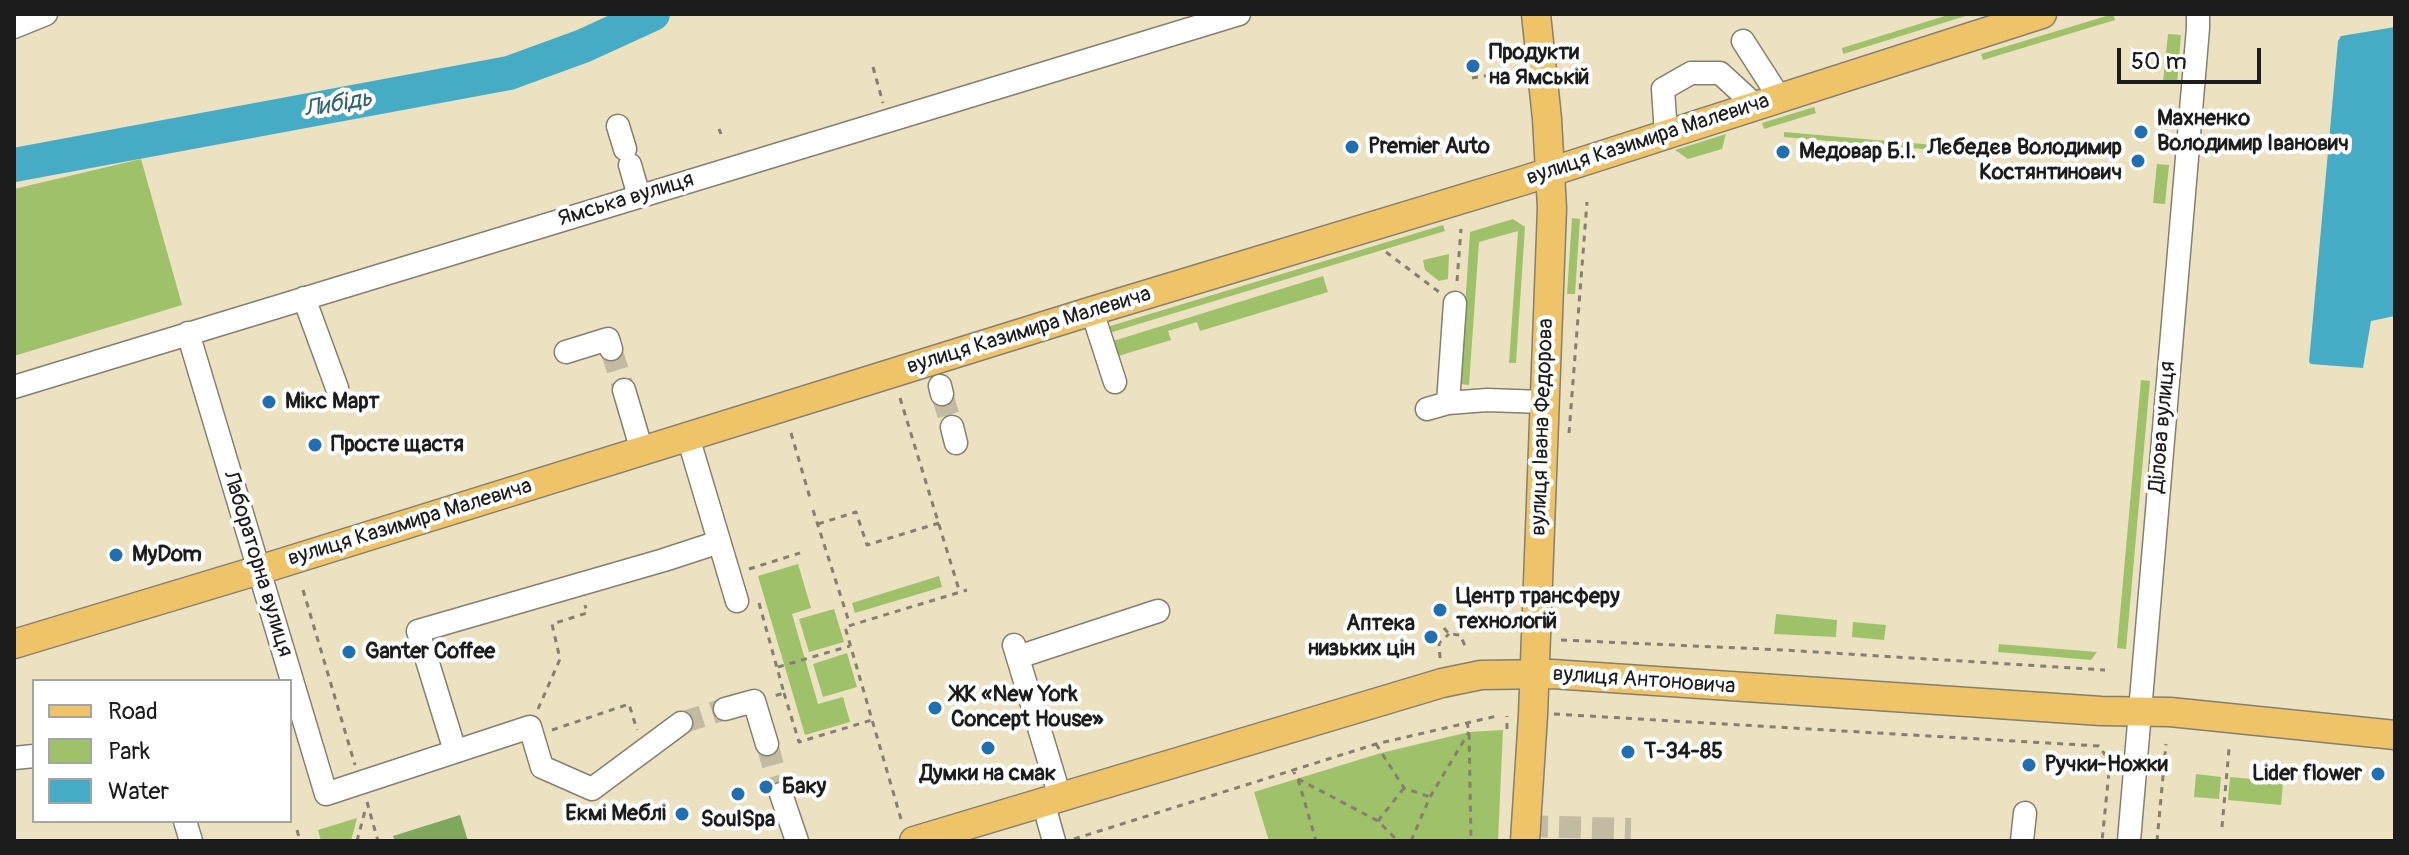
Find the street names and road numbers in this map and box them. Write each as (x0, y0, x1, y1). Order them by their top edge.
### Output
street label: вулиця Казимира Малевича (1523, 88, 1773, 192)
street label: Ямська вулиця (555, 167, 697, 233)
street label: вулиця Казимира Малевича (904, 281, 1154, 381)
street label: вулиця Івана Федорова (1526, 318, 1560, 536)
street label: Ділова вулиця (2144, 360, 2182, 494)
street label: Лабораторна вулиця (216, 468, 298, 660)
street label: вулиця Казимира Малевича (285, 473, 535, 573)
street label: вулиця Антоновича (1552, 661, 1736, 701)

